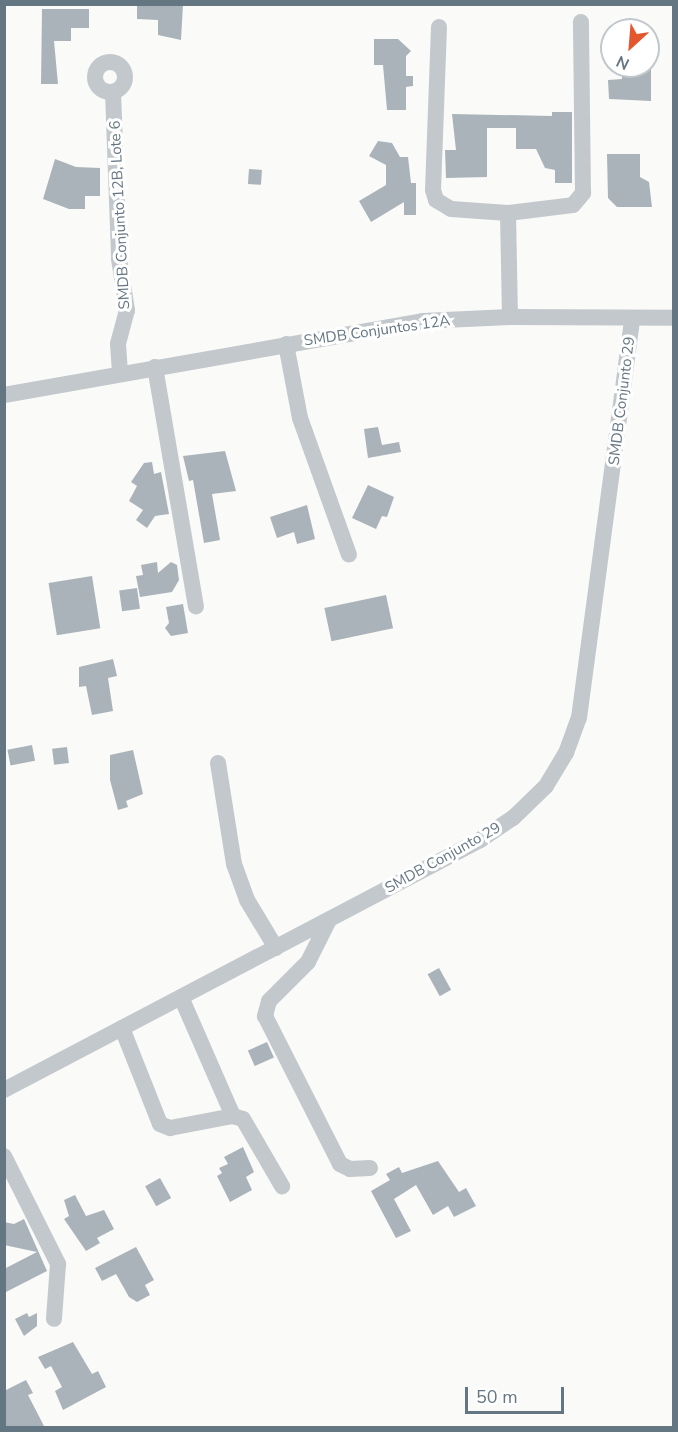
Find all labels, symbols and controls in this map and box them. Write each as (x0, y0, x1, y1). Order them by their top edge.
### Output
north arrow (600, 18, 660, 78)
text: N (613, 50, 633, 75)
street label: SMDB Conjunto 12B, Lote 6 (106, 120, 134, 310)
street label: SMDB Conjuntos 12A (303, 312, 451, 350)
street label: SMDB Conjunto 29 (605, 336, 639, 466)
street label: SMDB Conjunto 29 (382, 819, 504, 897)
scale bar (468, 1375, 567, 1413)
text: 50 m (476, 1385, 518, 1409)

